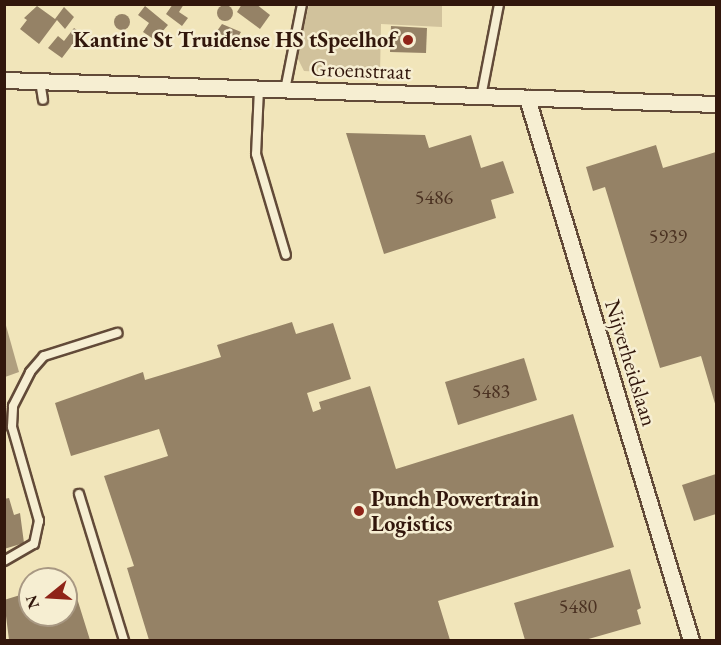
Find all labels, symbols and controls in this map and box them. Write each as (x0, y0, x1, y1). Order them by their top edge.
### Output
place label: Kantine St Truidense HS tSpeelhof (73, 27, 396, 53)
marker: Kantine St Truidense HS tSpeelhof (401, 33, 415, 47)
street label: Groenstraat (310, 55, 412, 85)
house number: 5486 (415, 185, 453, 209)
house number: 5939 (649, 224, 687, 248)
street label: Nijverheidslaan (599, 297, 663, 429)
house number: 5483 (472, 379, 510, 403)
place label: Punch Powertrain Logistics (371, 485, 539, 536)
marker: Punch Powertrain Logistics (352, 504, 366, 518)
north arrow (18, 567, 78, 627)
text: N (20, 593, 44, 612)
house number: 5480 (559, 594, 597, 618)

